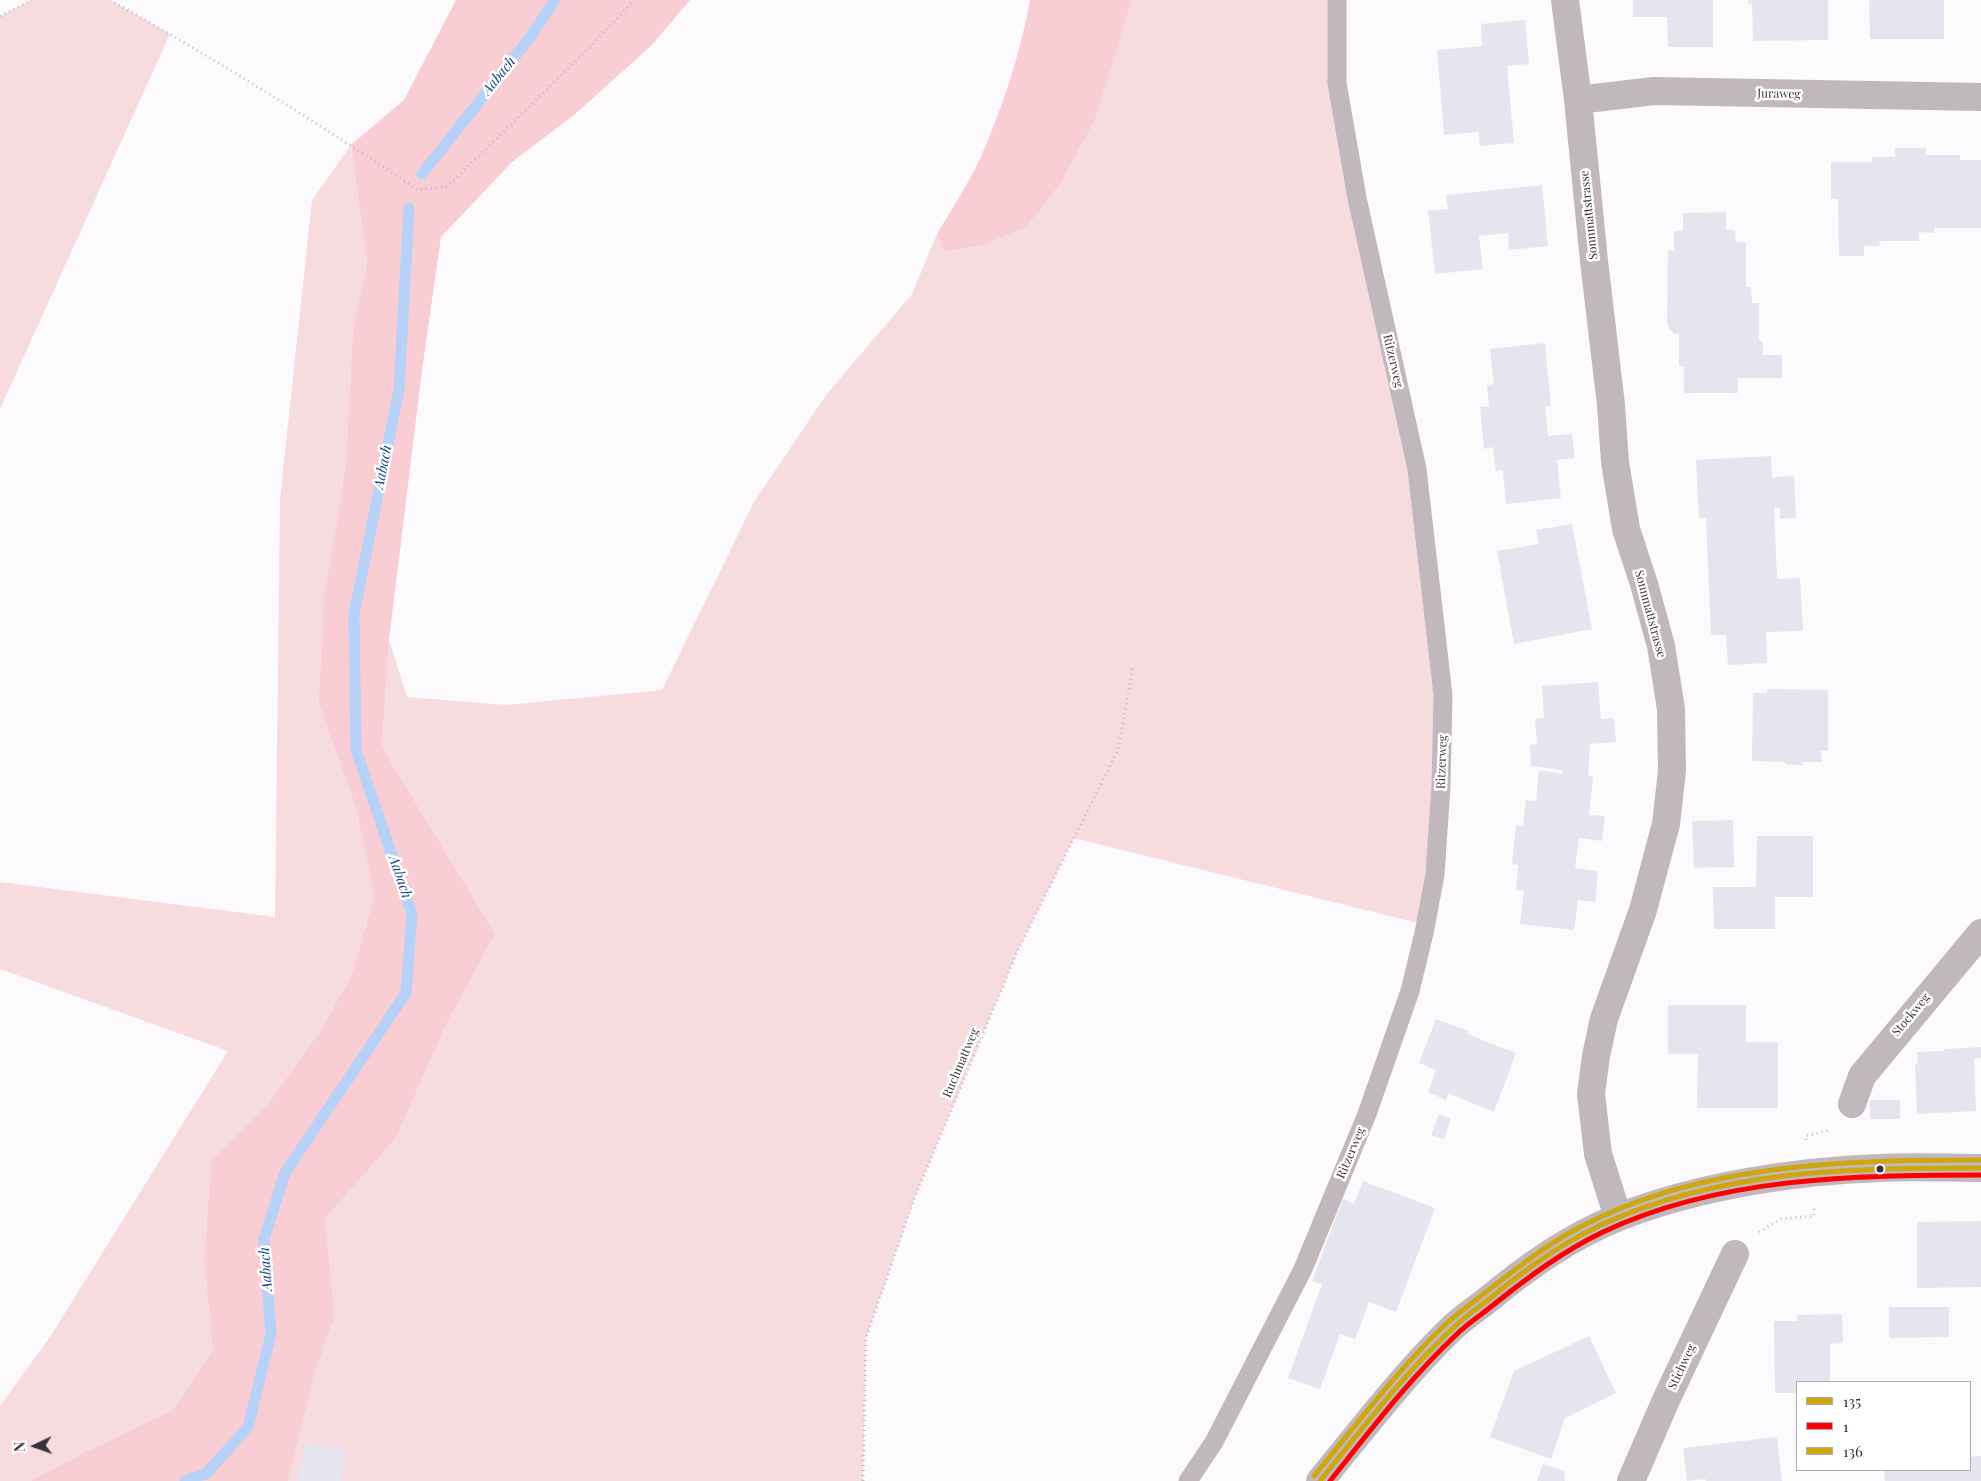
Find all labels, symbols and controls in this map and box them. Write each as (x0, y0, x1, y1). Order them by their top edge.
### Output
water label: Aabach (479, 54, 519, 98)
street label: Juraweg (1757, 86, 1801, 102)
street label: Sonnmattstrasse (1577, 170, 1601, 260)
street label: Ritzerweg (1380, 333, 1406, 389)
water label: Aabach (371, 444, 395, 490)
street label: Sonnmattstrasse (1631, 569, 1669, 659)
street label: Ritzerweg (1434, 735, 1450, 789)
water label: Aabach (385, 853, 415, 901)
street label: Stockweg (1889, 991, 1933, 1039)
street label: Ruchmattweg (940, 1026, 982, 1100)
street label: Ritzerweg (1334, 1125, 1368, 1181)
unlabelled marker (1875, 1164, 1885, 1174)
water label: Aabach (256, 1246, 276, 1292)
street label: Stichweg (1665, 1342, 1699, 1392)
legend (1796, 1381, 1971, 1471)
text: 135 (1843, 1391, 1861, 1411)
text: 1 (1843, 1416, 1849, 1436)
north arrow (10, 1421, 60, 1471)
text: N (10, 1441, 29, 1452)
text: 136 (1843, 1441, 1863, 1461)

